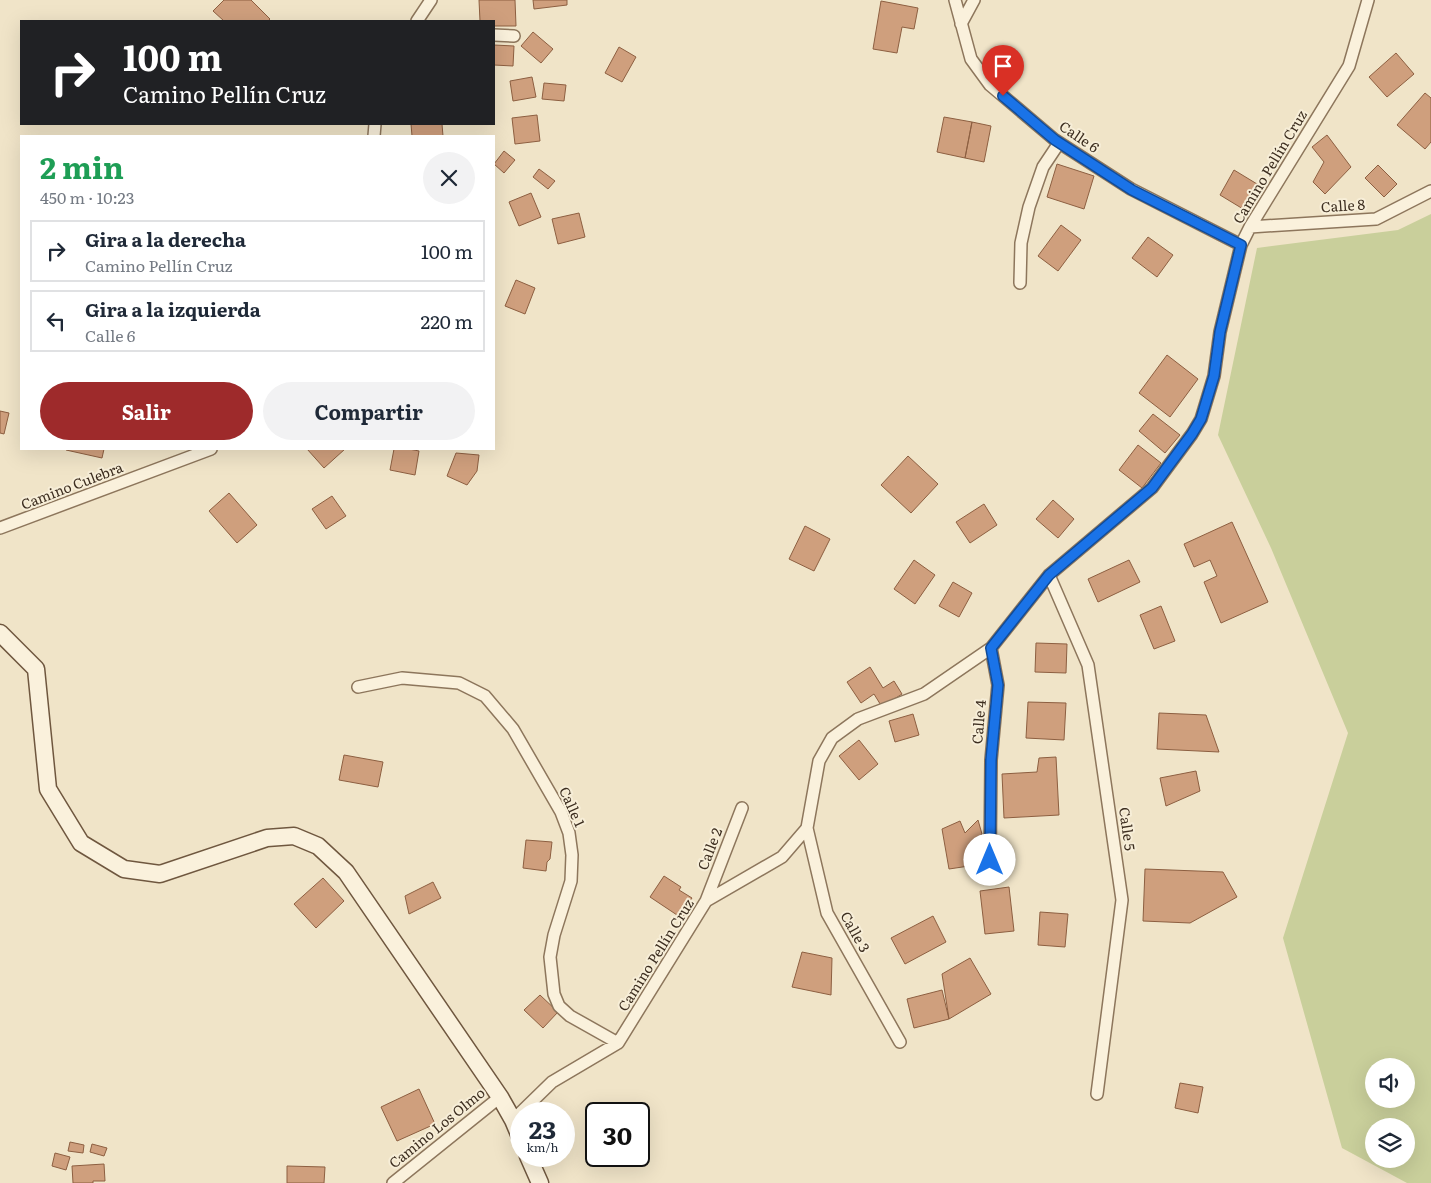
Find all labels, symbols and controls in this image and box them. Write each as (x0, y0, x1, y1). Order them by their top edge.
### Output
text: 100 m (123, 30, 223, 82)
icon: right (40, 40, 105, 105)
pin (982, 45, 1024, 96)
icon: arrive (989, 52, 1017, 80)
text: Camino Pellín Cruz (123, 77, 326, 110)
street label: Camino Pellín Cruz (1227, 106, 1311, 227)
street label: Calle 6 (1056, 116, 1104, 157)
text: 2 min (40, 144, 124, 188)
button: close (423, 152, 475, 204)
text: 450 m · 10:23 (40, 185, 134, 209)
street label: Calle 8 (1320, 193, 1366, 217)
text: Gira a la derecha (85, 225, 246, 253)
icon: right (42, 237, 70, 265)
text: 100 m (421, 237, 473, 265)
text: Camino Pellín Cruz (85, 253, 233, 277)
text: Gira a la izquierda (85, 295, 261, 323)
icon: left (42, 307, 70, 335)
text: 220 m (421, 307, 473, 335)
text: Calle 6 (85, 323, 135, 347)
button: Salir (40, 382, 253, 440)
button: Compartir (263, 382, 475, 440)
street label: Camino Culebra (18, 456, 126, 514)
street label: Calle 4 (966, 699, 990, 745)
street label: Calle 1 (555, 783, 591, 830)
street label: Calle 5 (1115, 806, 1141, 852)
street label: Calle 2 (692, 825, 726, 873)
position arrow (963, 833, 1015, 885)
street label: Camino Pellín Cruz (612, 894, 698, 1015)
street label: Calle 3 (836, 907, 875, 956)
map controls (1365, 1058, 1415, 1168)
button: sound (1365, 1058, 1415, 1108)
street label: Camino Los Olmo (384, 1082, 489, 1172)
speed limit sign: 30 (585, 1102, 650, 1167)
text: 23 (529, 1110, 556, 1147)
button: layers (1365, 1118, 1415, 1168)
text: km/h (527, 1138, 558, 1156)

